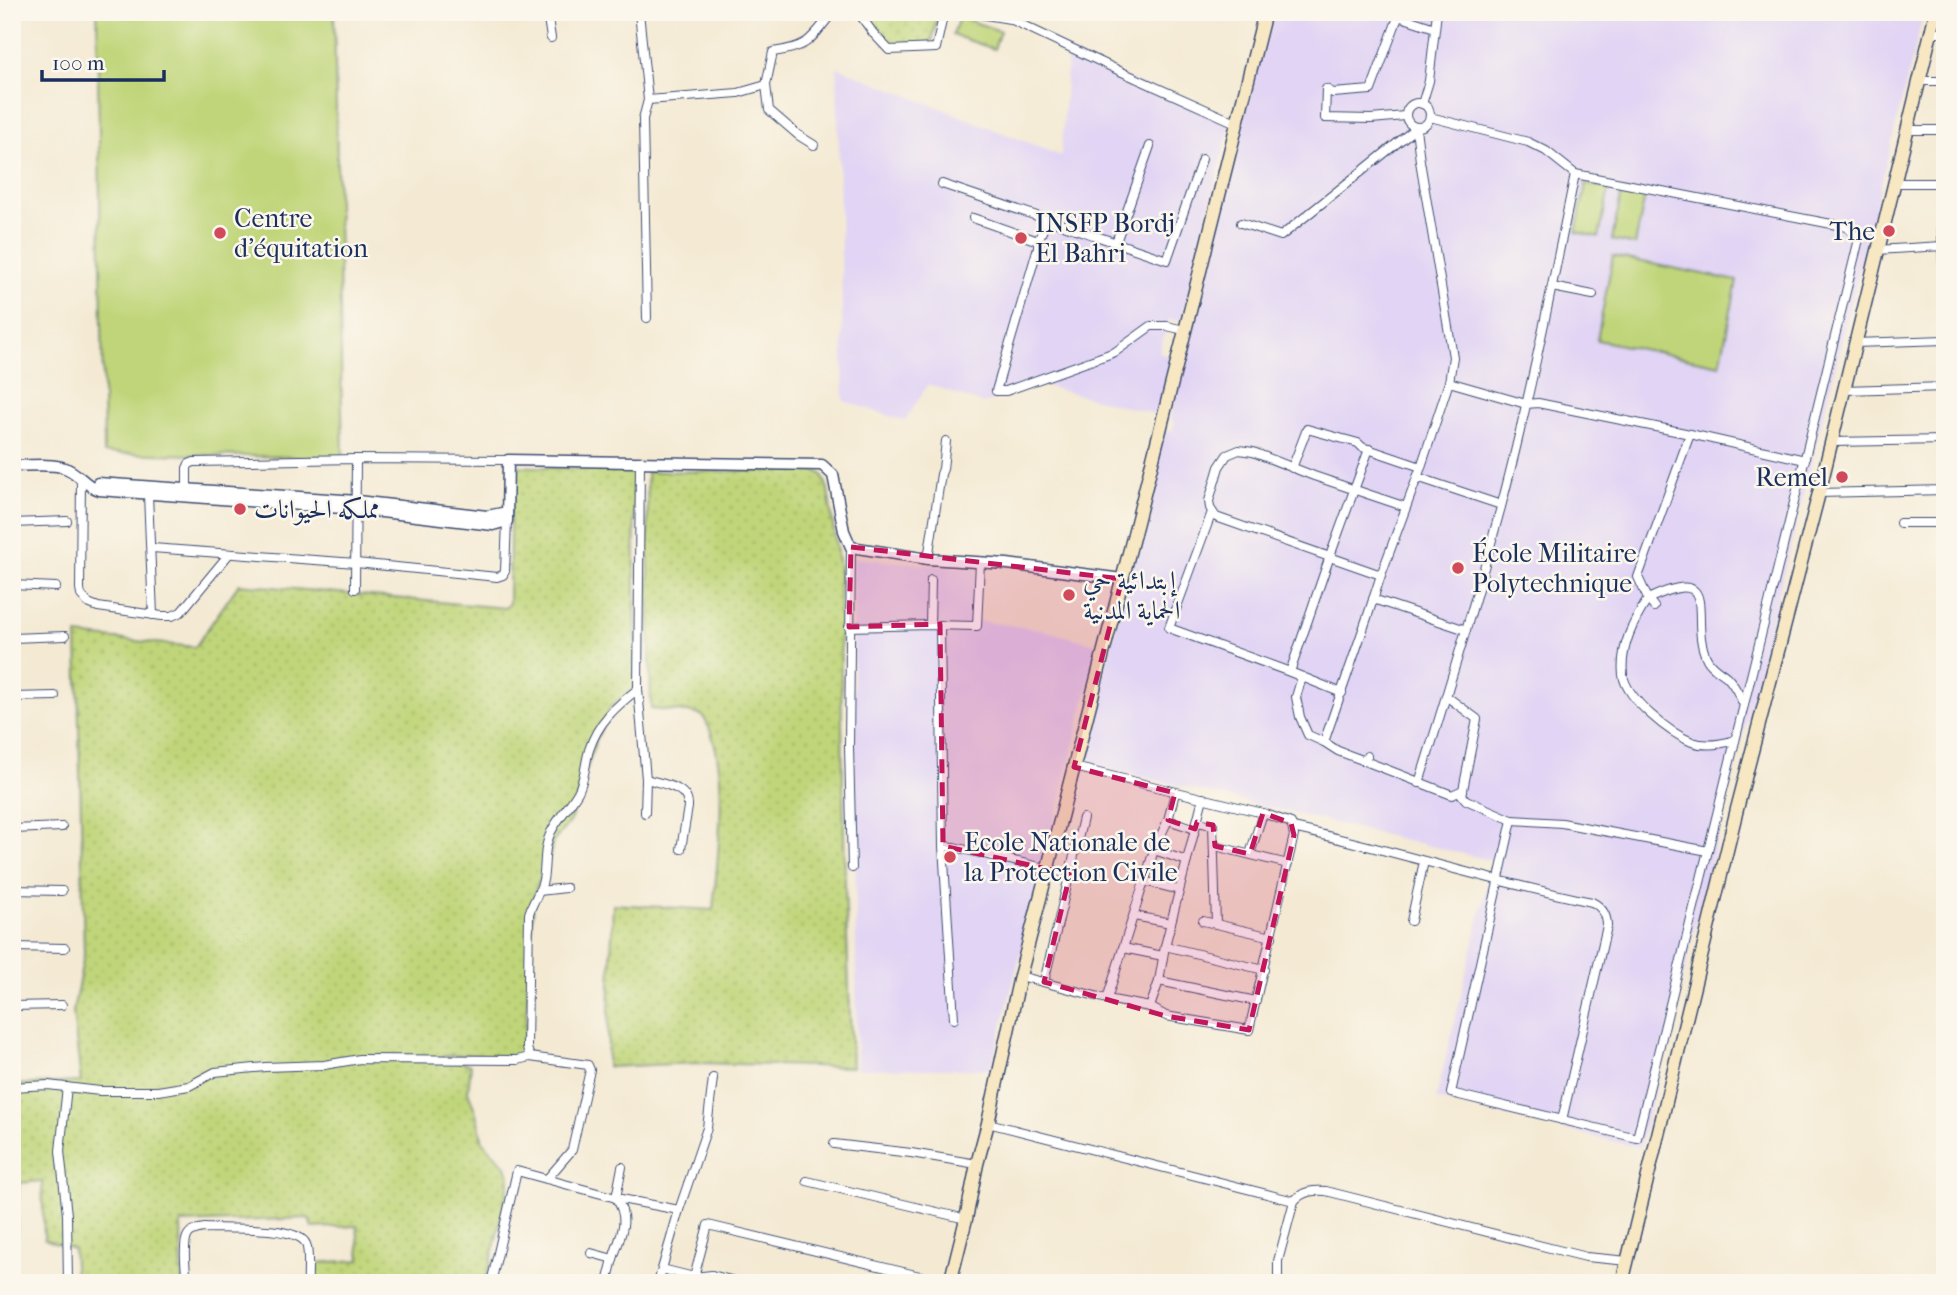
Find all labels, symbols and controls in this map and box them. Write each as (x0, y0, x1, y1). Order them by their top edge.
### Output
scale bar (42, 38, 164, 82)
text: 100 m (52, 51, 105, 75)
place label: Centre d'équitation (234, 203, 368, 264)
place label: INSFP Bordj El Bahri (1035, 208, 1175, 269)
place label: The (1830, 216, 1875, 247)
marker: The (1881, 223, 1897, 239)
marker: Centre d'équitation (212, 225, 228, 241)
marker: INSFP Bordj El Bahri (1013, 230, 1029, 246)
place label: Remel (1755, 462, 1828, 493)
marker: Remel (1834, 469, 1850, 485)
place label: مملكه الحيوانات (254, 494, 380, 526)
marker: مملكه الحيوانات (232, 501, 248, 517)
place label: École Militaire Polytechnique (1472, 537, 1637, 599)
marker: École Militaire Polytechnique (1450, 560, 1466, 576)
place label: إبتدائية حي الحماية المدنية (1083, 565, 1180, 626)
marker: إبتدائية حي الحماية المدنية (1061, 587, 1077, 603)
place label: Ecole Nationale de la Protection Civile (963, 827, 1178, 888)
marker: Ecole Nationale de la Protection Civile (942, 849, 958, 865)

